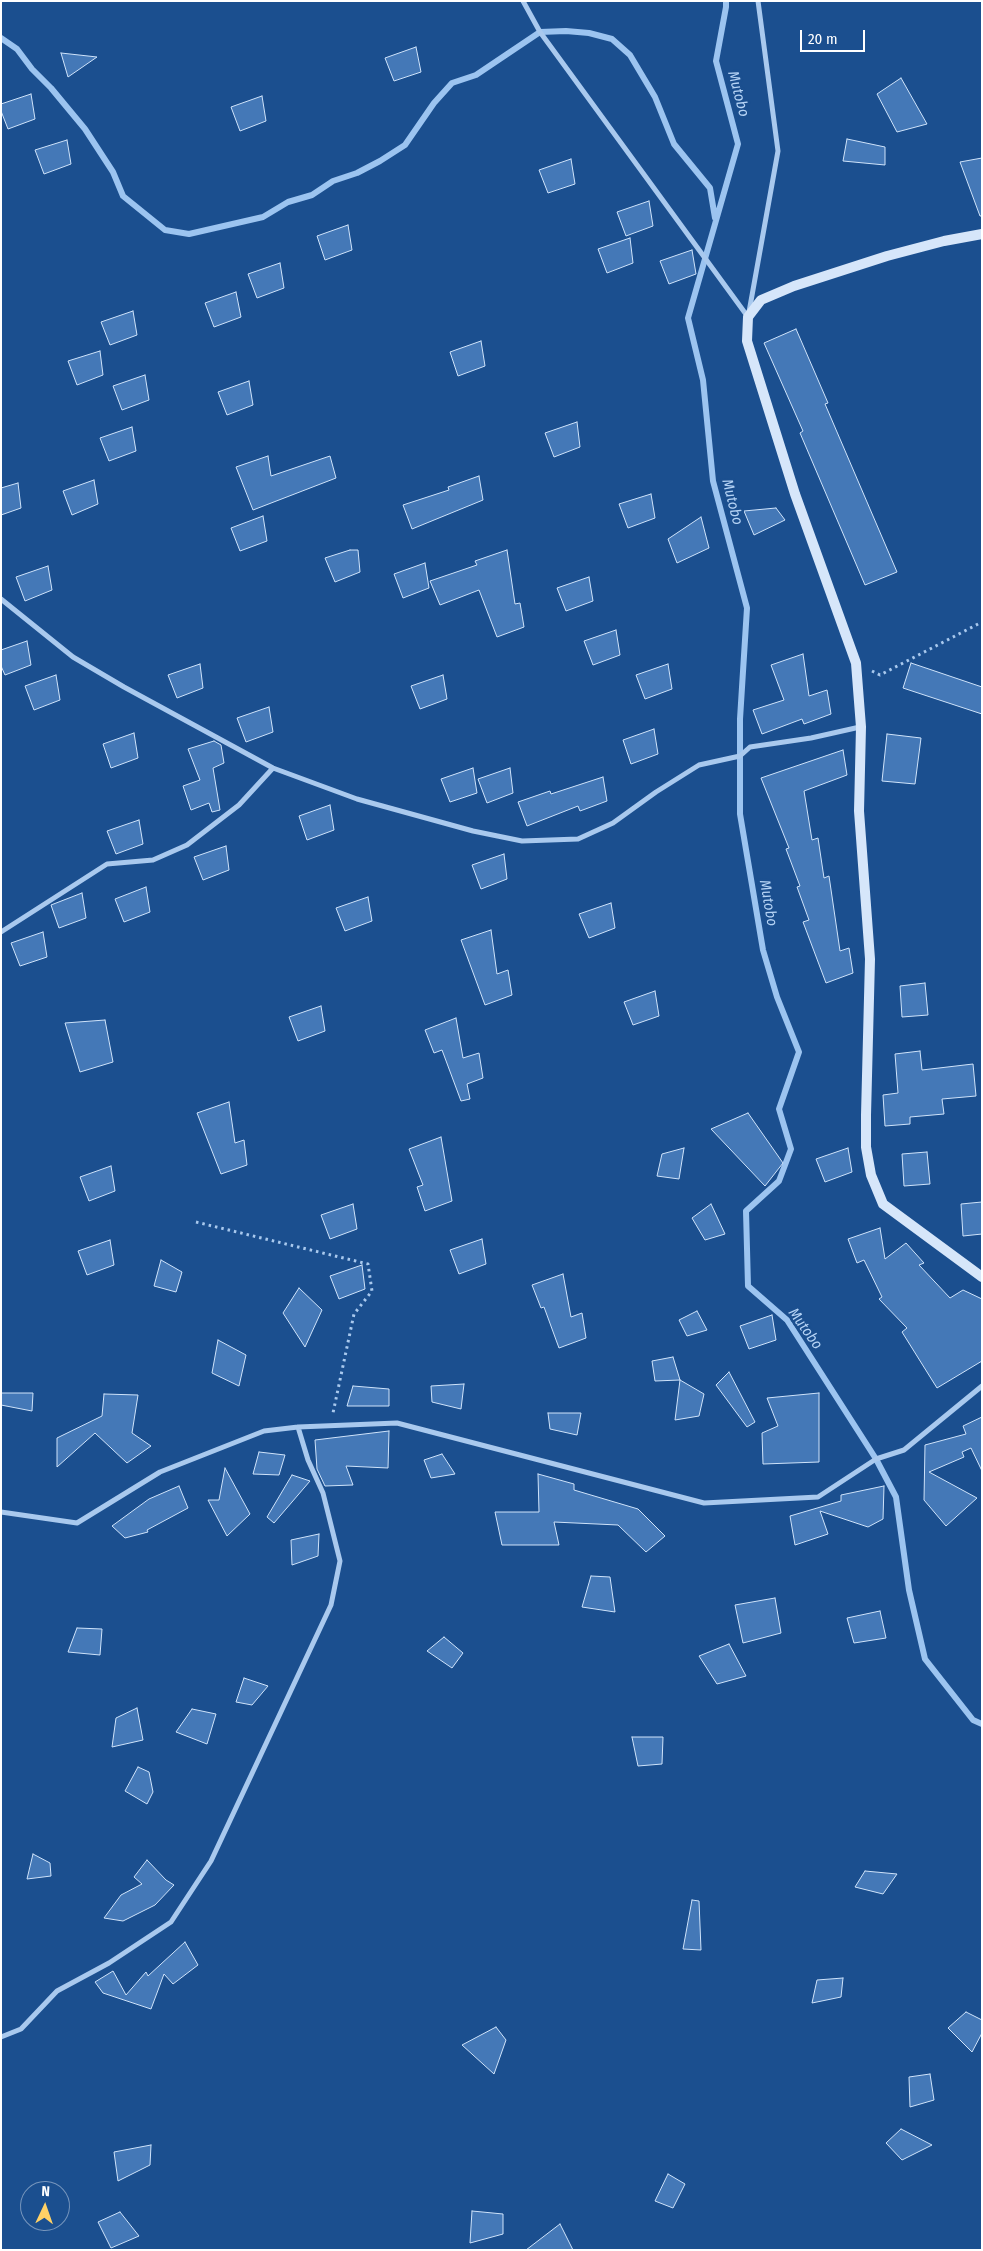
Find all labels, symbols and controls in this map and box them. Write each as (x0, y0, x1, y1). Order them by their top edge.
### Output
scale bar (803, 20, 868, 52)
text: 20 m (808, 30, 838, 48)
water label: Mutobo (723, 69, 753, 119)
water label: Mutobo (718, 477, 746, 527)
water label: Mutobo (755, 878, 781, 928)
water label: Mutobo (784, 1305, 826, 1353)
north arrow (20, 2181, 70, 2231)
text: N (41, 2183, 50, 2200)

